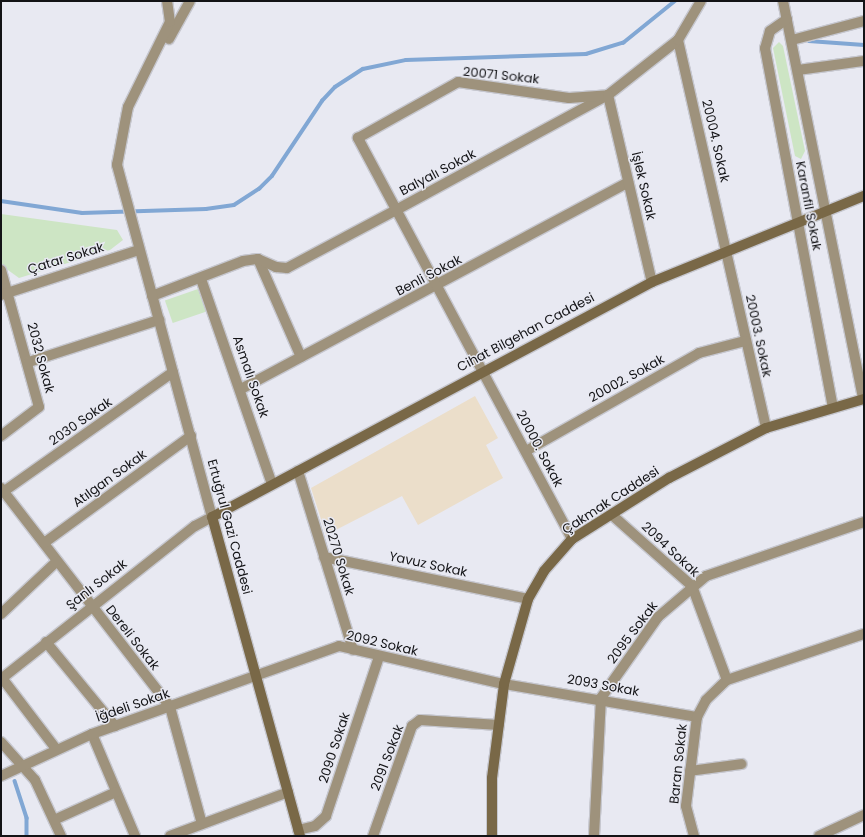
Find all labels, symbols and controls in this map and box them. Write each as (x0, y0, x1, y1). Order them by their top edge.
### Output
street label: 20071 Sokak (462, 64, 540, 88)
street label: 20004. Sokak (698, 98, 732, 184)
street label: Balyalı Sokak (397, 146, 479, 200)
street label: İşlek Sokak (628, 150, 658, 222)
street label: Karanfil Sokak (792, 160, 824, 252)
street label: Çatar Sokak (26, 240, 106, 278)
street label: Benli Sokak (393, 252, 465, 300)
street label: Cihat Bilgehan Caddesi (455, 290, 597, 376)
street label: 20003. Sokak (742, 293, 774, 379)
street label: 2032 Sokak (23, 321, 57, 395)
street label: Asmalı Sokak (229, 334, 271, 420)
street label: 20002. Sokak (587, 352, 667, 406)
street label: 2030 Sokak (47, 395, 115, 449)
street label: 20000. Sokak (512, 408, 566, 490)
street label: Atılgan Sokak (70, 447, 150, 511)
street label: Ertuğrul Gazi Caddesi (203, 458, 255, 596)
street label: Çakmak Caddesi (560, 464, 662, 538)
street label: 20270 Sokak (319, 516, 357, 598)
street label: 2094 Sokak (638, 519, 702, 581)
street label: Yavuz Sokak (387, 549, 469, 581)
street label: Şanlı Sokak (64, 556, 130, 614)
street label: 2095 Sokak (605, 599, 661, 667)
street label: Dereli Sokak (102, 602, 162, 674)
street label: 2092 Sokak (345, 628, 419, 660)
street label: 2093 Sokak (566, 672, 640, 700)
street label: İğdeli Sokak (94, 686, 172, 726)
street label: 2090 Sokak (316, 711, 354, 785)
street label: 2091 Sokak (368, 723, 408, 793)
street label: Baran Sokak (667, 723, 691, 805)

